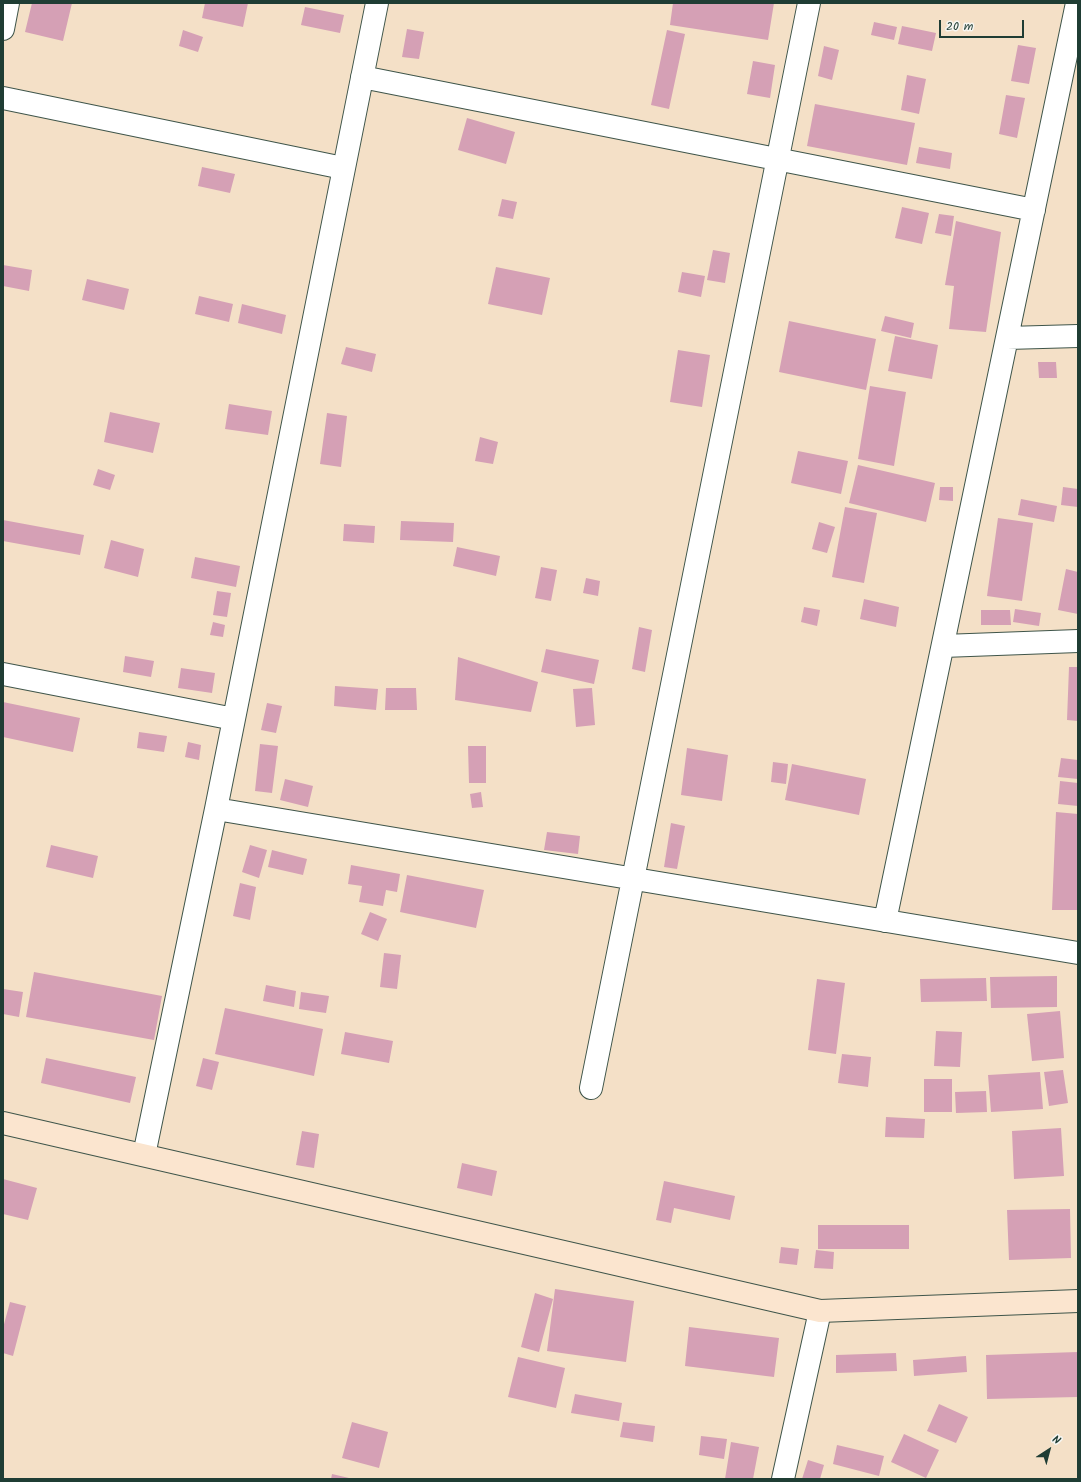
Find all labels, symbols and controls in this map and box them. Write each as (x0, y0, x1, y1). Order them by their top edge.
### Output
scale bar (941, 12, 1026, 38)
text: 20 m (946, 17, 973, 36)
north arrow (1029, 1430, 1069, 1470)
text: N (1048, 1431, 1064, 1450)

